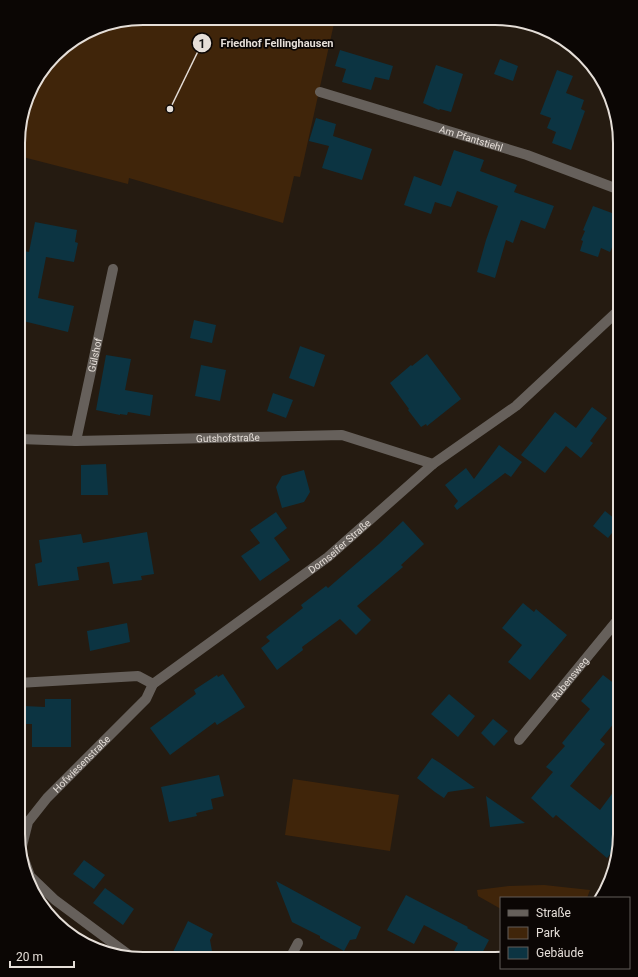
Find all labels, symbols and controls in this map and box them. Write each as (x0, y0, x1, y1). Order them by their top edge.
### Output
callout: Friedhof Fellinghausen (192, 32, 341, 55)
text: 1 (199, 37, 205, 51)
text: Friedhof Fellinghausen (220, 37, 334, 50)
street label: Am Pfantstiehl (438, 124, 504, 153)
street label: Gülshof (86, 336, 104, 373)
street label: Gutshofstraße (196, 432, 260, 444)
street label: Dornseifer Straße (306, 517, 373, 576)
street label: Rubensweg (549, 655, 591, 702)
street label: Hofwiesenstraße (51, 733, 112, 795)
legend (500, 897, 630, 969)
text: Straße (536, 906, 571, 920)
text: Park (536, 926, 561, 940)
scale bar (10, 943, 74, 969)
text: Gebäude (536, 946, 584, 960)
text: 20 m (16, 950, 43, 964)

